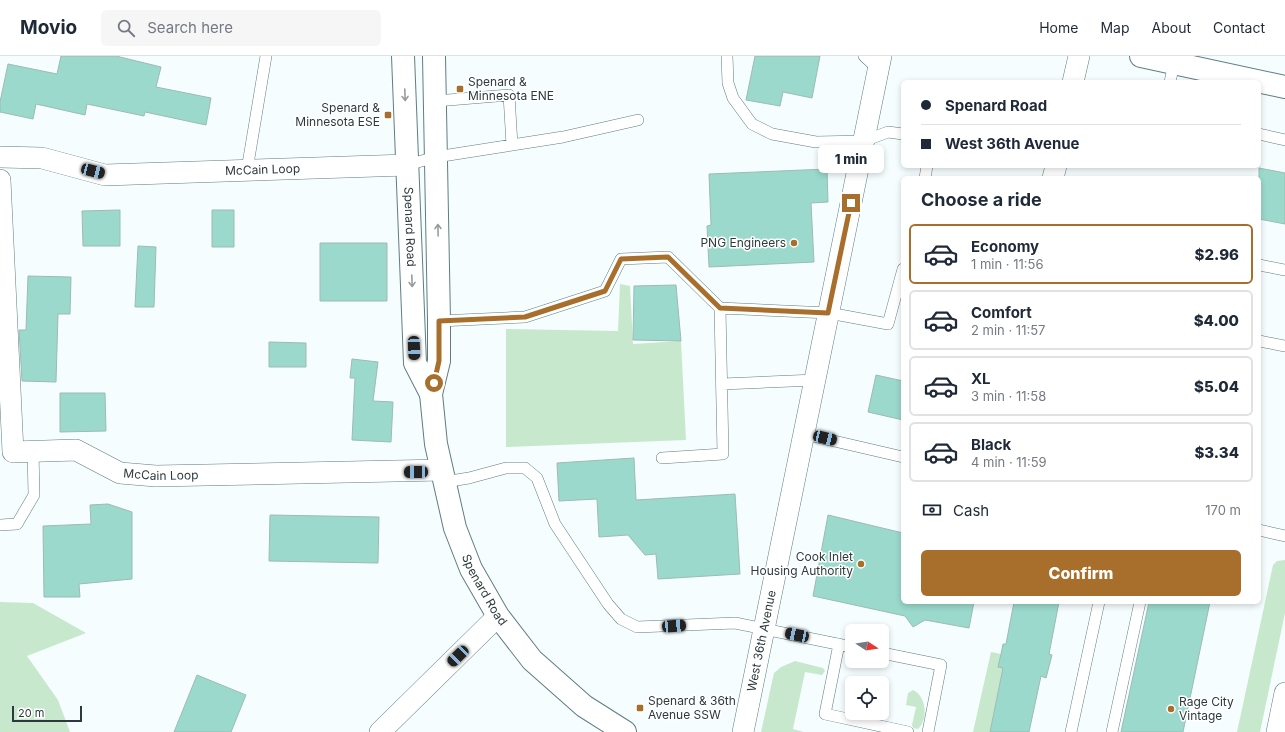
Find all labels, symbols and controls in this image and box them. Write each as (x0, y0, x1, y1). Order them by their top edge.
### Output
search box (101, 10, 381, 46)
text: Movio (20, 16, 77, 39)
icon: search (115, 17, 137, 39)
text: Search here (147, 18, 233, 37)
text: Home (1039, 19, 1078, 36)
text: Map (1100, 19, 1130, 36)
text: About (1152, 19, 1191, 36)
text: Contact (1213, 19, 1265, 36)
place label: Spenard & Minnesota ENE (468, 74, 554, 103)
marker: Spenard & Minnesota ENE (455, 84, 465, 94)
one-way arrow (401, 88, 408, 101)
text: Spenard Road (945, 96, 1047, 115)
place label: Spenard & Minnesota ESE (295, 100, 380, 129)
marker: Spenard & Minnesota ESE (383, 110, 393, 120)
text: West 36th Avenue (945, 134, 1080, 153)
callout: 1 min (818, 145, 884, 173)
text: 1 min (835, 151, 867, 167)
street label: McCain Loop (225, 161, 300, 178)
car (80, 162, 106, 180)
street label: Spenard Road (401, 187, 419, 267)
text: Choose a ride (921, 189, 1042, 210)
route end (842, 194, 860, 212)
one-way arrow (434, 224, 442, 237)
place label: PNG Engineers (700, 235, 786, 250)
icon: car (923, 236, 959, 272)
text: Economy (971, 237, 1039, 256)
marker: PNG Engineers (789, 238, 799, 248)
text: $2.96 (1195, 245, 1239, 264)
text: 1 min · 11:56 (971, 256, 1044, 272)
one-way arrow (408, 274, 416, 287)
icon: car (923, 302, 959, 338)
text: Comfort (971, 303, 1032, 322)
text: $4.00 (1194, 311, 1239, 330)
text: 2 min · 11:57 (971, 322, 1045, 338)
car (408, 336, 420, 360)
icon: car (923, 368, 959, 404)
text: XL (971, 369, 991, 388)
route start (425, 374, 443, 392)
text: $5.04 (1194, 377, 1239, 396)
text: 3 min · 11:58 (971, 388, 1046, 404)
car (812, 429, 838, 447)
icon: car (923, 434, 959, 470)
text: Black (971, 435, 1011, 454)
text: $3.34 (1194, 443, 1239, 462)
text: 4 min · 11:59 (971, 454, 1047, 470)
street label: McCain Loop (123, 465, 199, 483)
car (404, 466, 428, 478)
icon: cash (921, 499, 943, 521)
text: Cash (953, 501, 989, 520)
text: 170 m (1205, 502, 1241, 518)
place label: Cook Inlet Housing Authority (751, 549, 853, 578)
button: Confirm (921, 550, 1241, 596)
street label: Spenard Road (459, 552, 511, 628)
marker: Cook Inlet Housing Authority (856, 559, 866, 569)
street label: West 36th Avenue (743, 589, 779, 693)
car (662, 619, 686, 633)
north arrow (845, 624, 889, 668)
map controls (845, 624, 889, 720)
car (784, 627, 810, 643)
car (445, 643, 471, 669)
button: locate (845, 676, 889, 720)
place label: Spenard & 36th Avenue SSW (648, 693, 736, 722)
place label: Rage City Vintage (1179, 694, 1234, 723)
marker: Spenard & 36th Avenue SSW (635, 703, 645, 713)
scale bar (12, 704, 82, 723)
marker: Rage City Vintage (1166, 704, 1176, 714)
text: 20 m (18, 706, 44, 720)

